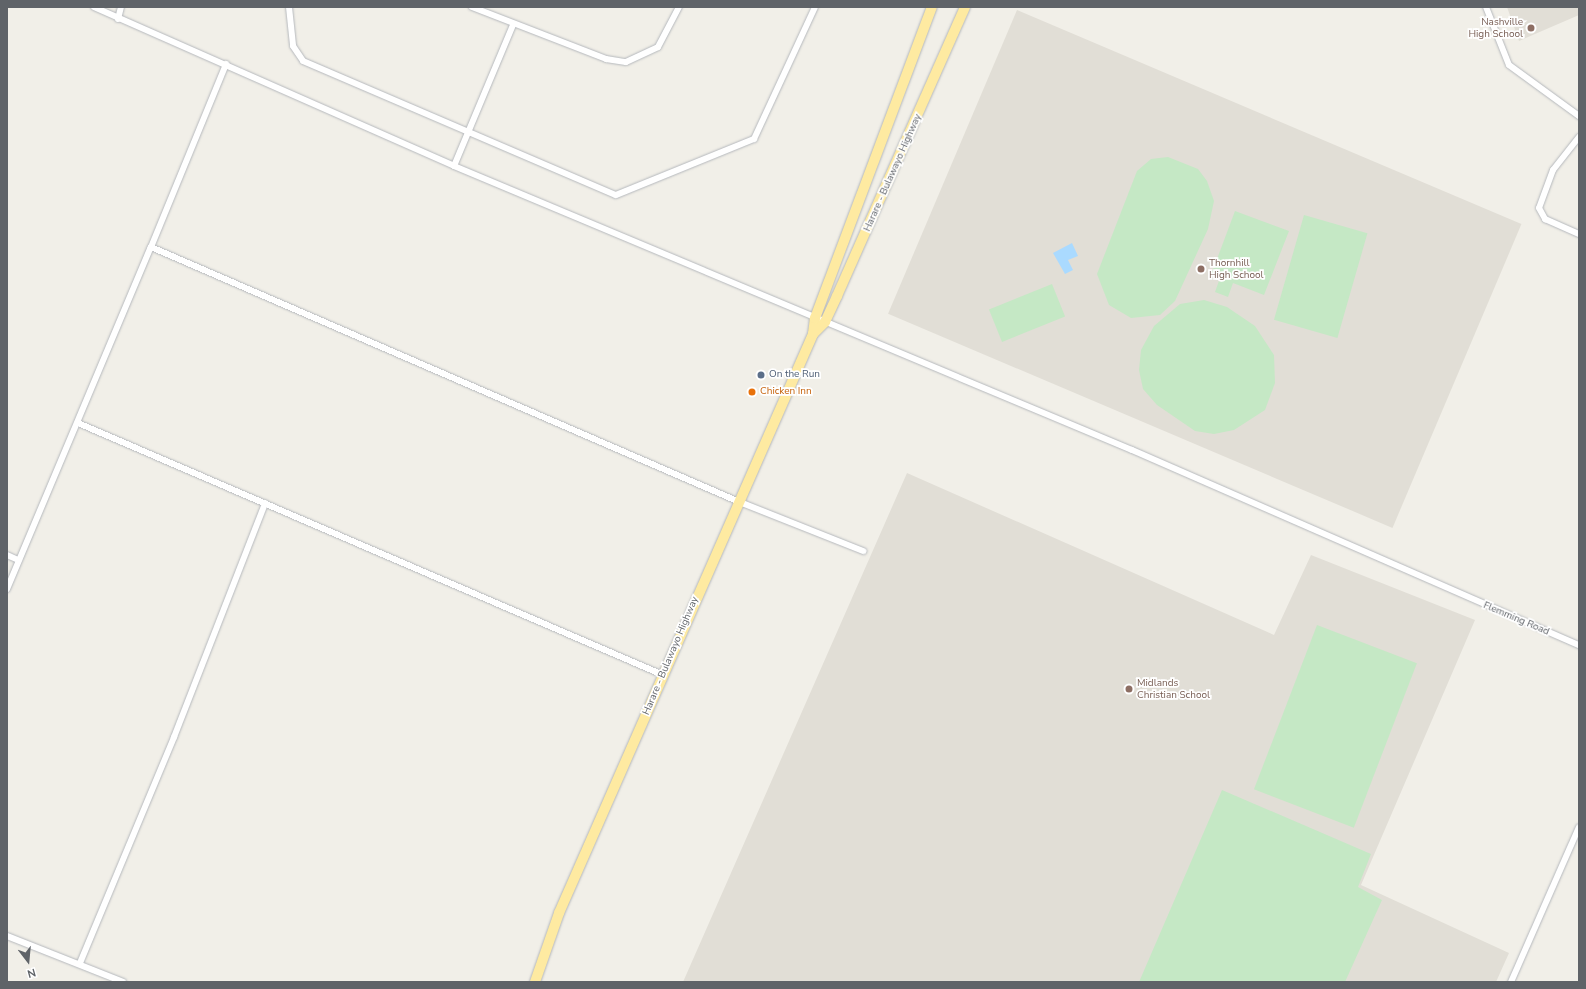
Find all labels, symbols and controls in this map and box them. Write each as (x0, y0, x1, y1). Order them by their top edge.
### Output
place label: Nashville High School (1468, 16, 1523, 40)
marker: Nashville High School (1526, 23, 1536, 33)
street label: Harare - Bulawayo Highway (862, 112, 924, 234)
place label: Thornhill High School (1209, 257, 1264, 280)
marker: Thornhill High School (1196, 264, 1206, 274)
place label: On the Run (769, 369, 820, 381)
marker: On the Run (756, 370, 766, 380)
place label: Chicken Inn (760, 386, 812, 398)
marker: Chicken Inn (747, 387, 757, 397)
street label: Harare - Bulawayo Highway (641, 595, 701, 717)
street label: Flemming Road (1481, 600, 1551, 638)
place label: Midlands Christian School (1137, 677, 1210, 700)
marker: Midlands Christian School (1124, 684, 1134, 694)
north arrow (8, 941, 48, 981)
text: N (25, 965, 37, 981)

